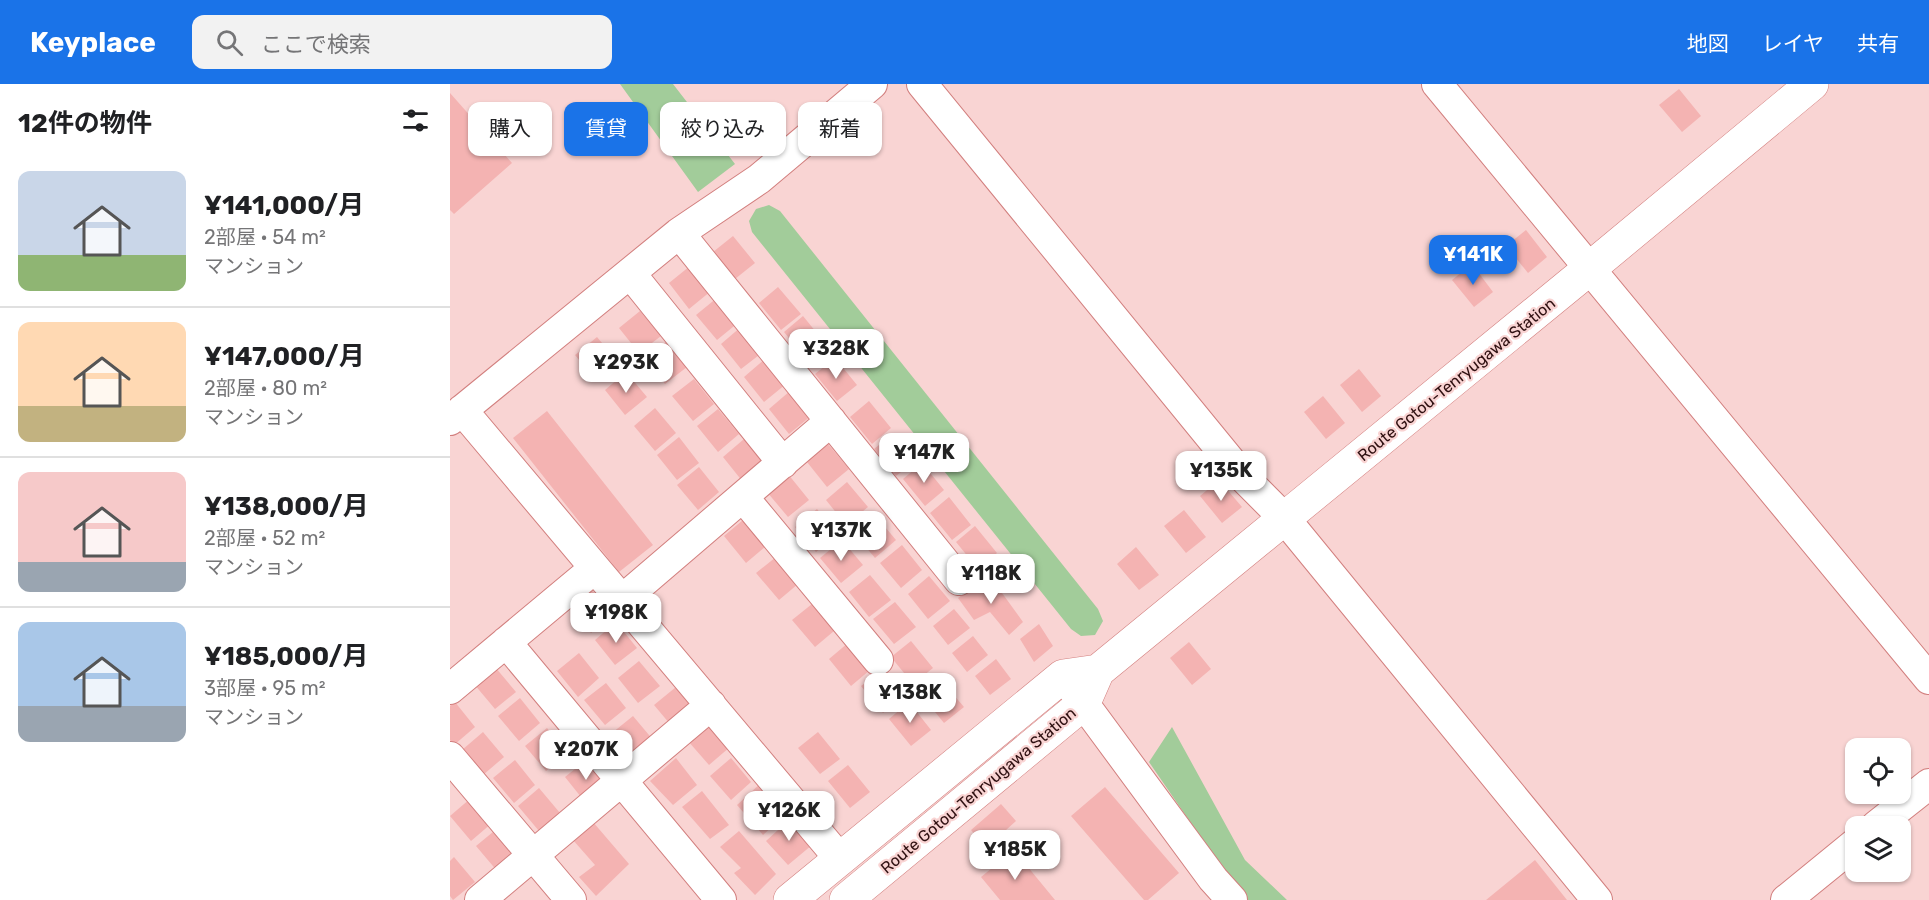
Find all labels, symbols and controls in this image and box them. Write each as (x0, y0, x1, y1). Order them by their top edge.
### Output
search box (192, 15, 612, 69)
text: Keyplace (30, 26, 156, 59)
icon: search (213, 26, 246, 59)
text: ここで検索 (261, 31, 371, 58)
text: 地図 (1687, 31, 1729, 56)
text: レイヤ (1762, 31, 1824, 56)
text: 共有 (1857, 31, 1899, 56)
chip: 購入 (468, 102, 552, 156)
chip: 賃貸 (564, 102, 648, 156)
chip: 絞り込み (660, 102, 786, 156)
chip: 新着 (798, 102, 882, 156)
icon: filters (399, 104, 432, 137)
text: 12件の物件 (18, 108, 152, 139)
text: ¥141,000/月 (204, 190, 364, 221)
icon: home (66, 195, 138, 267)
text: 2部屋 · 54 m² (204, 225, 326, 249)
pin: ¥141K (1431, 235, 1515, 286)
text: ¥141K (1443, 242, 1503, 266)
text: マンション (204, 254, 304, 278)
street label: Route Gotou-Tenryugawa Station (1354, 294, 1559, 465)
pin: ¥328K (794, 329, 878, 380)
text: ¥328K (803, 336, 869, 360)
text: ¥147,000/月 (204, 341, 365, 372)
pin: ¥293K (584, 343, 668, 394)
icon: home (66, 346, 138, 418)
text: ¥293K (593, 350, 659, 374)
text: 2部屋 · 80 m² (204, 376, 327, 400)
text: マンション (204, 405, 304, 429)
pin: ¥147K (882, 433, 966, 484)
text: ¥147K (893, 440, 955, 464)
pin: ¥135K (1179, 451, 1263, 502)
text: ¥135K (1189, 458, 1253, 482)
text: ¥138,000/月 (204, 491, 369, 522)
icon: home (66, 496, 138, 568)
pin: ¥137K (799, 511, 883, 562)
text: ¥137K (810, 518, 872, 542)
text: 2部屋 · 52 m² (204, 526, 325, 550)
pin: ¥118K (949, 554, 1033, 605)
text: マンション (204, 555, 304, 579)
text: ¥118K (961, 561, 1021, 585)
pin: ¥198K (574, 593, 658, 644)
text: ¥198K (584, 600, 648, 624)
text: ¥185,000/月 (204, 641, 368, 672)
icon: home (66, 646, 138, 718)
pin: ¥138K (868, 673, 952, 724)
text: 3部屋 · 95 m² (204, 676, 326, 700)
text: ¥138K (878, 680, 942, 704)
street label: Route Gotou-Tenryugawa Station (877, 703, 1080, 878)
text: マンション (204, 705, 304, 729)
pin: ¥207K (544, 730, 628, 781)
text: ¥207K (553, 737, 619, 761)
map controls (1845, 738, 1911, 882)
button: locate (1845, 738, 1911, 804)
pin: ¥126K (747, 791, 831, 842)
text: ¥126K (758, 798, 821, 822)
button: layers (1845, 816, 1911, 882)
pin: ¥185K (973, 830, 1057, 881)
text: ¥185K (983, 837, 1047, 861)

